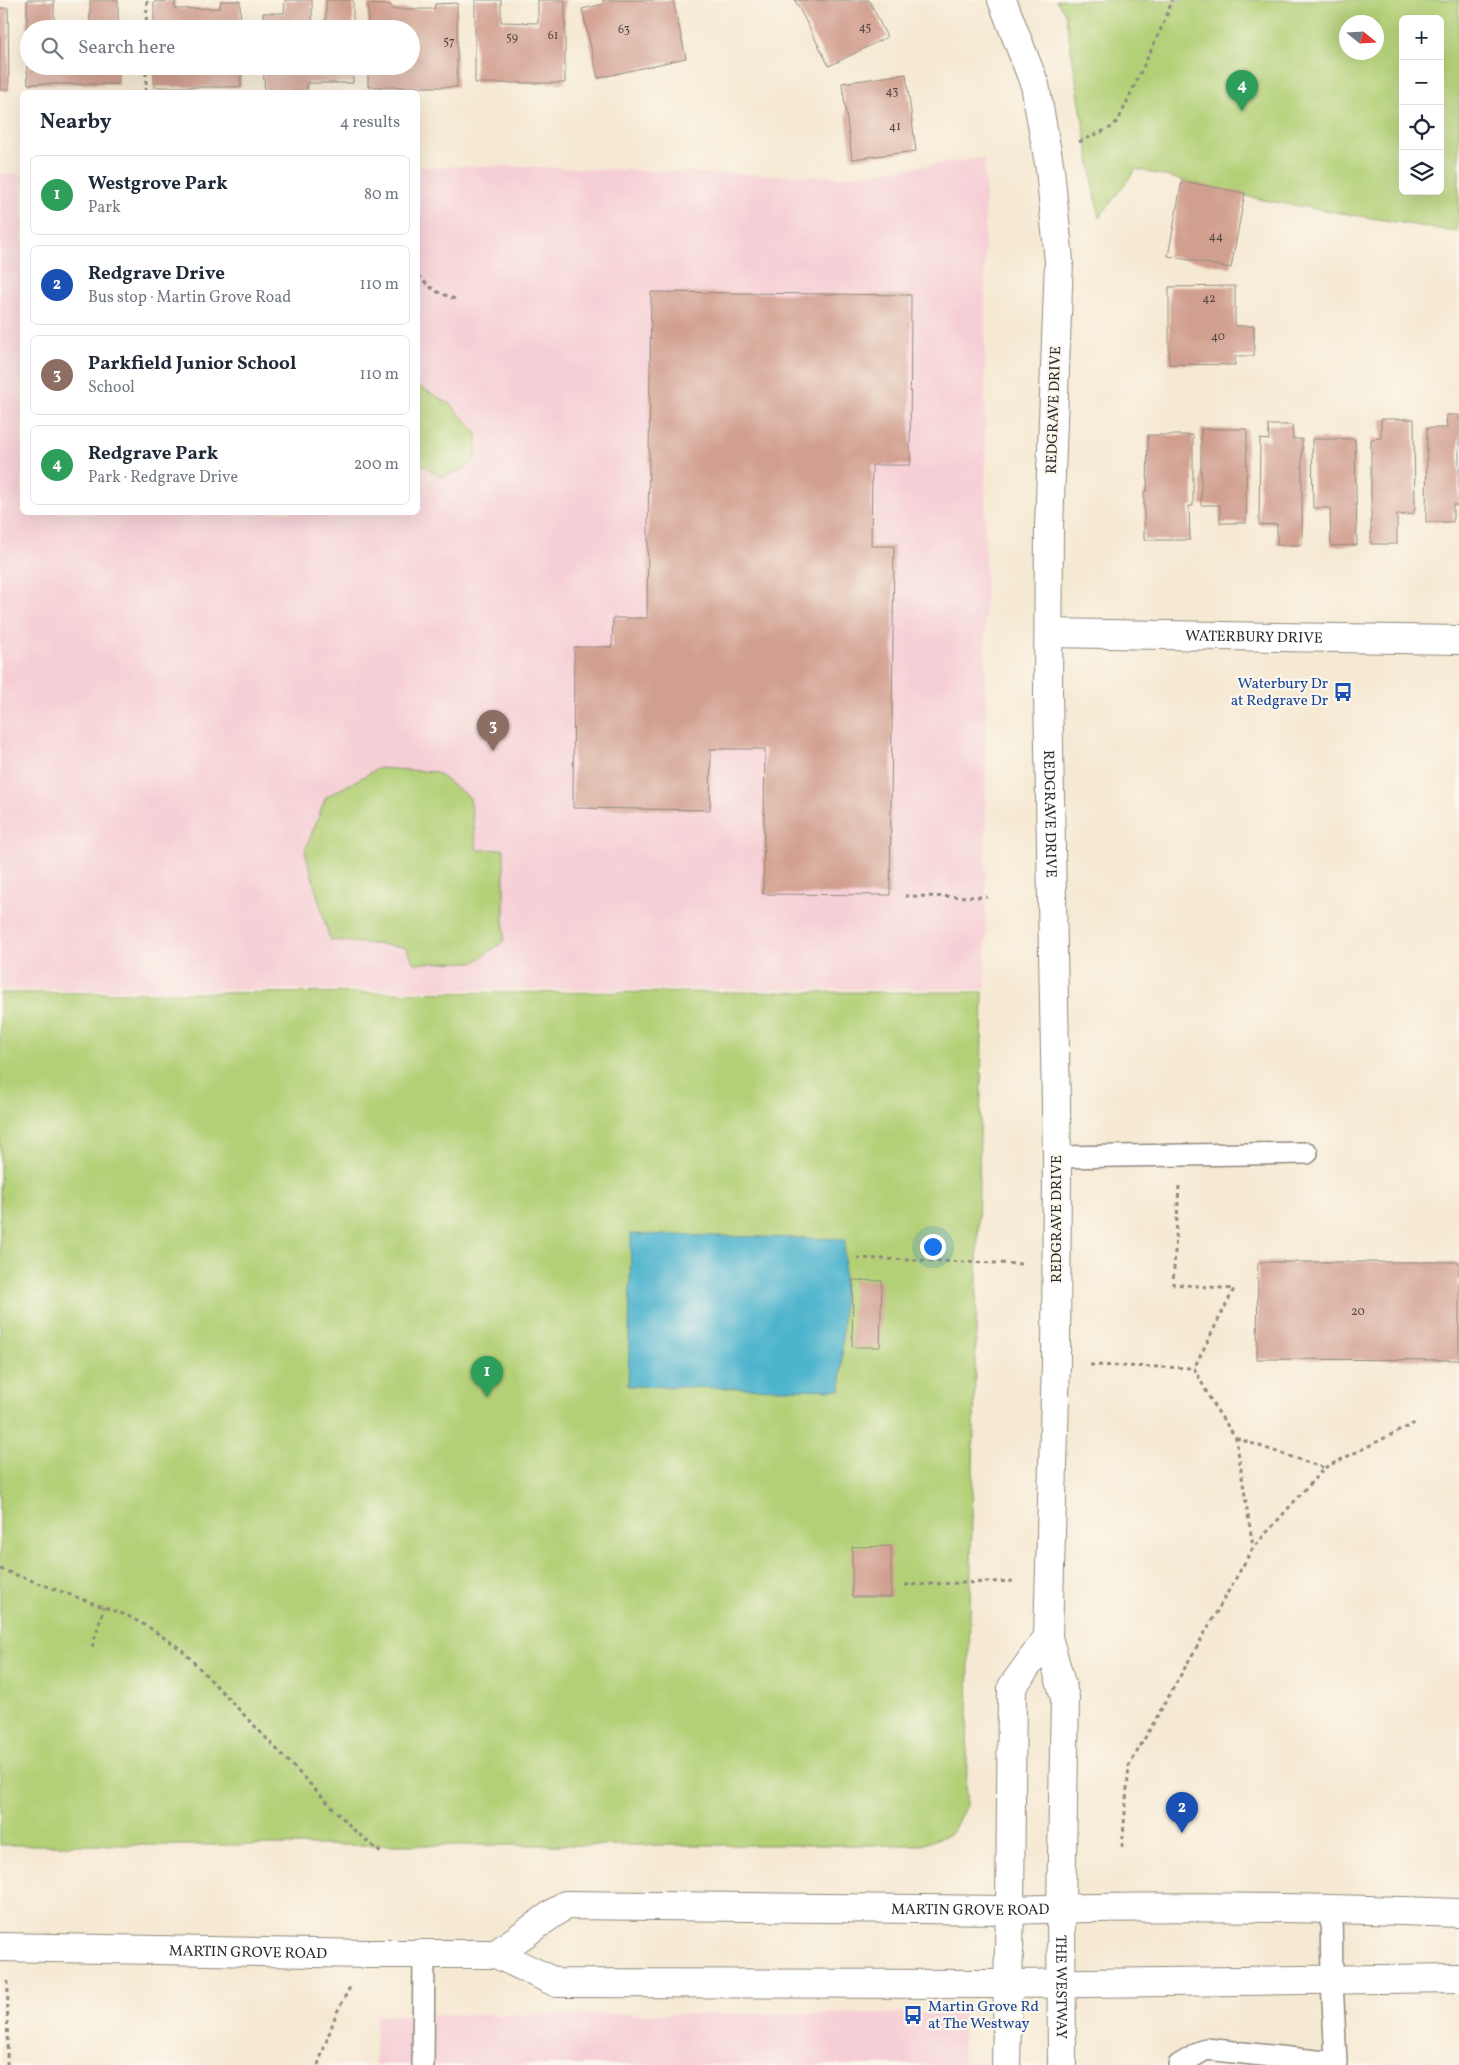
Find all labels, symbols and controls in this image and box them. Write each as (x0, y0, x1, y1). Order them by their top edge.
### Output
north arrow (1339, 15, 1384, 60)
map controls (1399, 15, 1444, 195)
button: + (1399, 15, 1444, 60)
search box (20, 20, 420, 75)
house number: 45 (859, 20, 872, 36)
house number: 63 (618, 22, 630, 38)
house number: 61 (548, 28, 558, 44)
house number: 59 (506, 30, 518, 46)
icon: search (38, 34, 66, 62)
house number: 57 (443, 34, 455, 50)
text: Search here (78, 35, 175, 61)
button: − (1399, 60, 1444, 105)
pin: 4 (1226, 70, 1258, 111)
house number: 43 (886, 84, 898, 100)
button: locate (1399, 105, 1444, 150)
text: Nearby (40, 108, 111, 137)
text: 4 results (340, 112, 400, 134)
house number: 41 (889, 119, 901, 135)
button: layers (1399, 150, 1444, 195)
text: Westgrove Park (88, 171, 228, 197)
text: 1 (54, 184, 60, 206)
text: 80 m (364, 184, 399, 206)
text: Park (88, 197, 121, 219)
house number: 44 (1209, 229, 1223, 245)
text: Redgrave Drive (88, 261, 225, 287)
text: 2 (53, 274, 61, 296)
text: 110 m (360, 274, 399, 296)
text: Bus stop · Martin Grove Road (88, 287, 291, 309)
house number: 42 (1202, 291, 1216, 307)
house number: 40 (1211, 329, 1225, 345)
street label: REDGRAVE DRIVE (1042, 346, 1067, 474)
text: Parkfield Junior School (88, 351, 296, 377)
text: 3 (53, 364, 61, 386)
text: 110 m (360, 364, 399, 386)
text: School (88, 377, 135, 399)
text: Redgrave Park (88, 441, 218, 467)
text: 4 (52, 454, 62, 476)
text: 200 m (354, 454, 399, 476)
text: Park · Redgrave Drive (88, 467, 238, 489)
street label: WATERBURY DRIVE (1185, 626, 1323, 650)
place label: Waterbury Dr at Redgrave Dr (1231, 674, 1328, 712)
bus stop icon: Waterbury Dr at Redgrave Dr (1332, 681, 1354, 703)
pin: 3 (477, 710, 509, 751)
street label: REDGRAVE DRIVE (1037, 750, 1061, 878)
street label: REDGRAVE DRIVE (1047, 1155, 1068, 1283)
your location (920, 1234, 946, 1260)
house number: 20 (1351, 1304, 1365, 1320)
pin: 1 (471, 1356, 503, 1397)
pin: 2 (1166, 1792, 1198, 1833)
street label: MARTIN GROVE ROAD (891, 1900, 1050, 1922)
street label: THE WESTWAY (1049, 1935, 1071, 2040)
street label: MARTIN GROVE ROAD (169, 1941, 327, 1965)
place label: Martin Grove Rd at The Westway (928, 1997, 1039, 2035)
bus stop icon: Martin Grove Rd at The Westway (902, 2004, 924, 2026)

